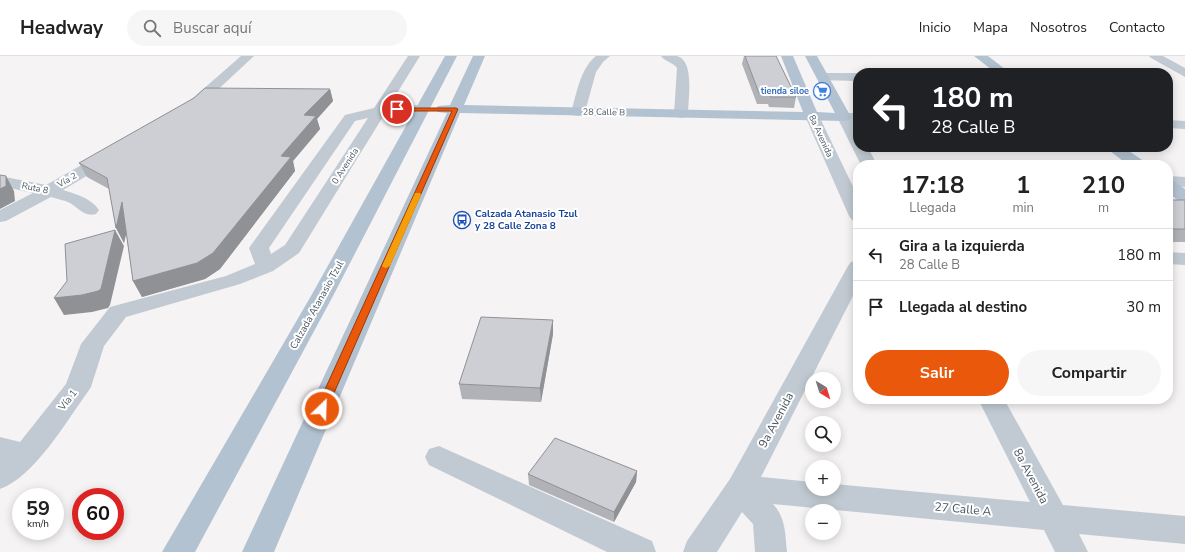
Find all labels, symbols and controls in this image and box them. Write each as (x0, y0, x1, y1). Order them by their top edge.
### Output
search box (127, 10, 407, 46)
text: Headway (20, 15, 103, 41)
icon: search (141, 17, 163, 39)
text: Buscar aquí (173, 18, 252, 38)
text: Inicio (919, 18, 951, 37)
text: Mapa (973, 18, 1008, 37)
text: Nosotros (1030, 18, 1087, 37)
text: Contacto (1109, 18, 1165, 37)
text: 180 m (931, 79, 1014, 117)
supermarket icon: tienda siloe (812, 81, 832, 101)
icon: left (865, 84, 917, 136)
place label: tienda siloe (761, 85, 809, 97)
pin (380, 92, 414, 126)
icon: arrive (386, 98, 408, 120)
street label: 28 Calle B (583, 106, 625, 118)
street label: 8a Avenida (806, 113, 836, 159)
text: 28 Calle B (931, 115, 1016, 139)
street label: 0 Avenida (329, 146, 361, 186)
text: 17:18 (901, 169, 964, 201)
text: 1 (1016, 169, 1030, 201)
text: 210 (1082, 169, 1125, 201)
street label: Vía 2 (54, 170, 79, 191)
street label: Ruta 8 (21, 179, 49, 197)
text: Llegada (909, 199, 956, 217)
text: min (1012, 199, 1034, 217)
text: m (1098, 199, 1109, 217)
place label: Calzada Atanasio Tzul y 28 Calle Zona 8 (474, 207, 578, 233)
bus stop icon: Calzada Atanasio Tzul y 28 Calle Zona 8 (452, 210, 472, 230)
text: Gira a la izquierda (899, 236, 1025, 256)
icon: left (865, 244, 887, 266)
text: 180 m (1117, 245, 1161, 265)
text: 28 Calle B (899, 256, 960, 274)
street label: Calzada Atanasio Tzul (287, 258, 347, 352)
icon: arrive (865, 296, 887, 318)
text: Llegada al destino (899, 297, 1027, 317)
text: 30 m (1126, 297, 1161, 317)
button: Salir (865, 350, 1009, 396)
button: Compartir (1017, 350, 1161, 396)
north arrow (805, 372, 841, 408)
map controls (805, 372, 841, 540)
street label: Vía 1 (55, 387, 81, 414)
position arrow (301, 388, 343, 430)
street label: 9a Avenida (755, 390, 797, 450)
button: search (805, 416, 841, 452)
street label: 8a Avenida (1010, 446, 1052, 506)
button: + (805, 460, 841, 496)
speed limit sign: 60 (72, 488, 124, 540)
text: 59 (26, 495, 50, 522)
street label: 27 Calle A (934, 499, 992, 519)
button: − (805, 504, 841, 540)
text: km/h (27, 517, 49, 531)

